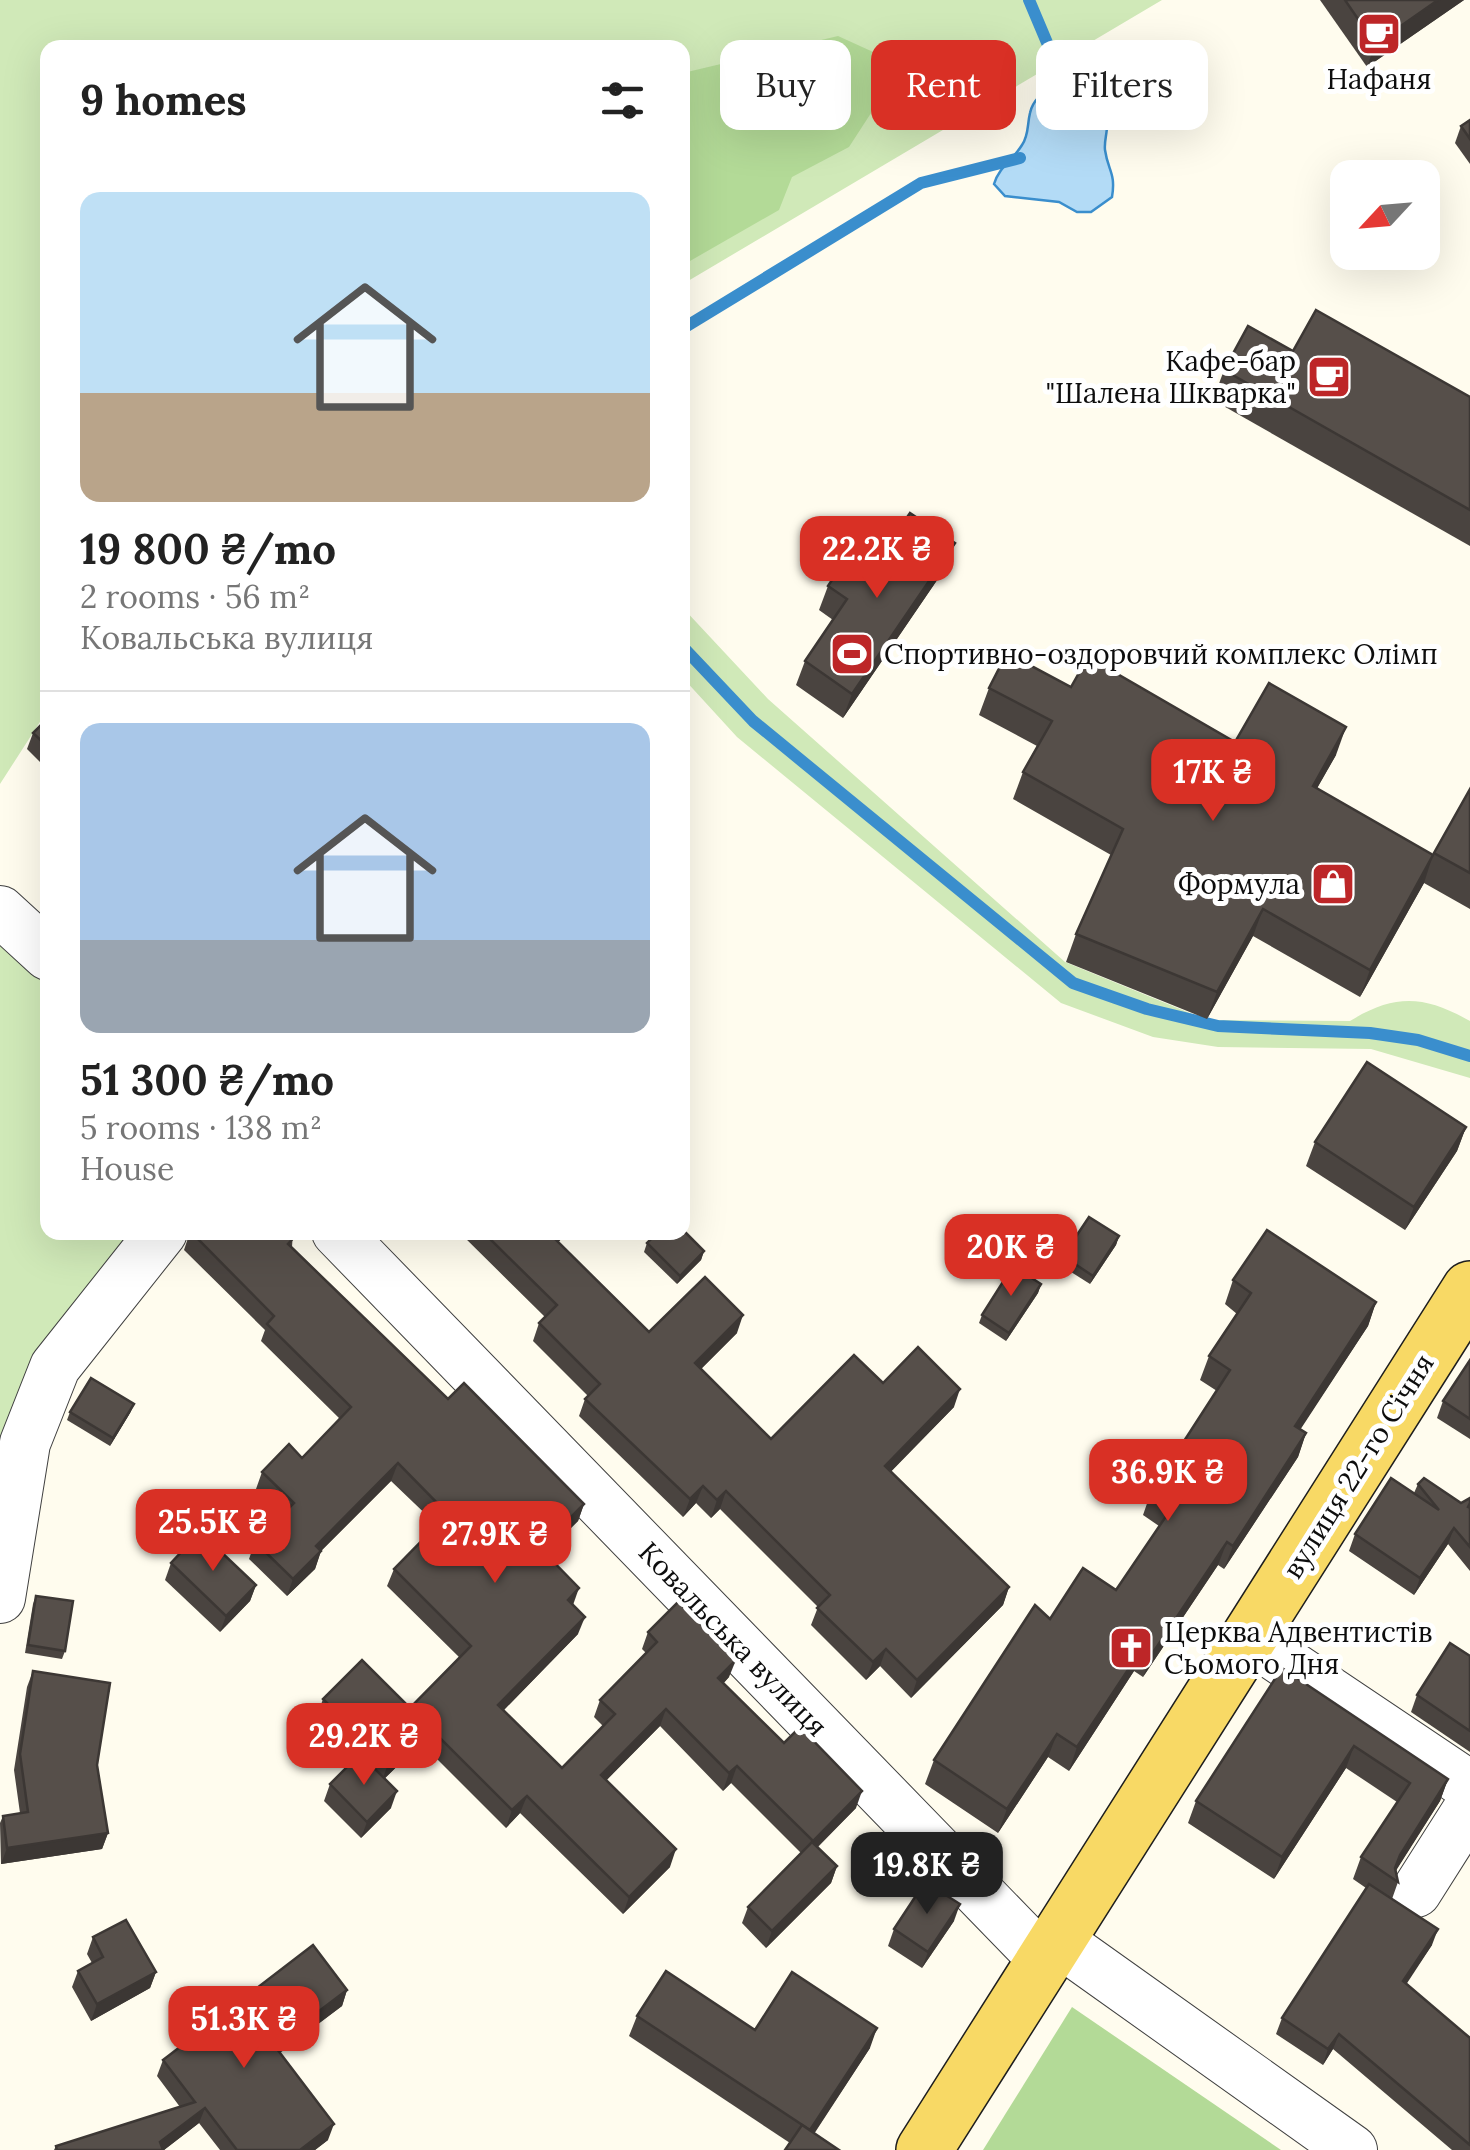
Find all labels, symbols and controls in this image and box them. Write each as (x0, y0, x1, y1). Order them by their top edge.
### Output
cafe icon: Нафаня (1356, 11, 1402, 57)
chip: Buy (720, 40, 851, 130)
chip: Rent (871, 40, 1016, 130)
chip: Filters (1036, 40, 1208, 130)
place label: Нафаня (1327, 61, 1431, 97)
text: 9 homes (80, 73, 247, 127)
icon: filters (595, 73, 650, 128)
north arrow (1330, 160, 1440, 270)
map controls (1330, 160, 1440, 270)
icon: home (275, 257, 455, 437)
place label: Кафе-бар "Шалена Шкварка" (1045, 343, 1296, 411)
cafe icon: Кафе-бар "Шалена Шкварка" (1306, 354, 1352, 400)
pin: 22.2K ₴ (785, 516, 969, 601)
text: 19 800 ₴/mo (80, 522, 336, 576)
text: 22.2K ₴ (822, 528, 932, 569)
text: 2 rooms · 56 m² (80, 576, 310, 617)
text: Ковальська вулиця (80, 617, 373, 658)
sports icon: Спортивно-оздоровчий комплекс Олімп (829, 631, 875, 677)
place label: Спортивно-оздоровчий комплекс Олімп (884, 636, 1438, 672)
pin: 17K ₴ (1143, 739, 1283, 824)
text: 17K ₴ (1173, 751, 1253, 792)
icon: home (275, 788, 455, 968)
shop icon: Формула (1310, 861, 1356, 907)
place label: Формула (1178, 866, 1300, 902)
text: 51 300 ₴/mo (80, 1053, 334, 1107)
text: 5 rooms · 138 m² (80, 1107, 322, 1148)
text: House (80, 1148, 174, 1189)
pin: 20K ₴ (941, 1214, 1081, 1299)
text: 20K ₴ (967, 1226, 1055, 1267)
street label: вулиця 22-го Січня (1274, 1347, 1442, 1585)
pin: 36.9K ₴ (1076, 1439, 1260, 1524)
text: 36.9K ₴ (1111, 1451, 1225, 1492)
pin: 25.5K ₴ (121, 1489, 305, 1574)
text: 25.5K ₴ (158, 1501, 268, 1542)
pin: 27.9K ₴ (403, 1501, 587, 1586)
text: 27.9K ₴ (441, 1513, 549, 1554)
street label: Ковальська вулиця (631, 1534, 835, 1744)
place label: Церква Адвентистів Сьомого Дня (1164, 1614, 1432, 1682)
church icon: Церква Адвентистів Сьомого Дня (1108, 1625, 1154, 1671)
pin: 29.2K ₴ (272, 1703, 456, 1788)
text: 29.2K ₴ (308, 1715, 420, 1756)
pin: 19.8K ₴ (835, 1832, 1019, 1917)
text: 19.8K ₴ (873, 1844, 981, 1885)
pin: 51.3K ₴ (152, 1986, 336, 2071)
text: 51.3K ₴ (190, 1998, 298, 2039)

